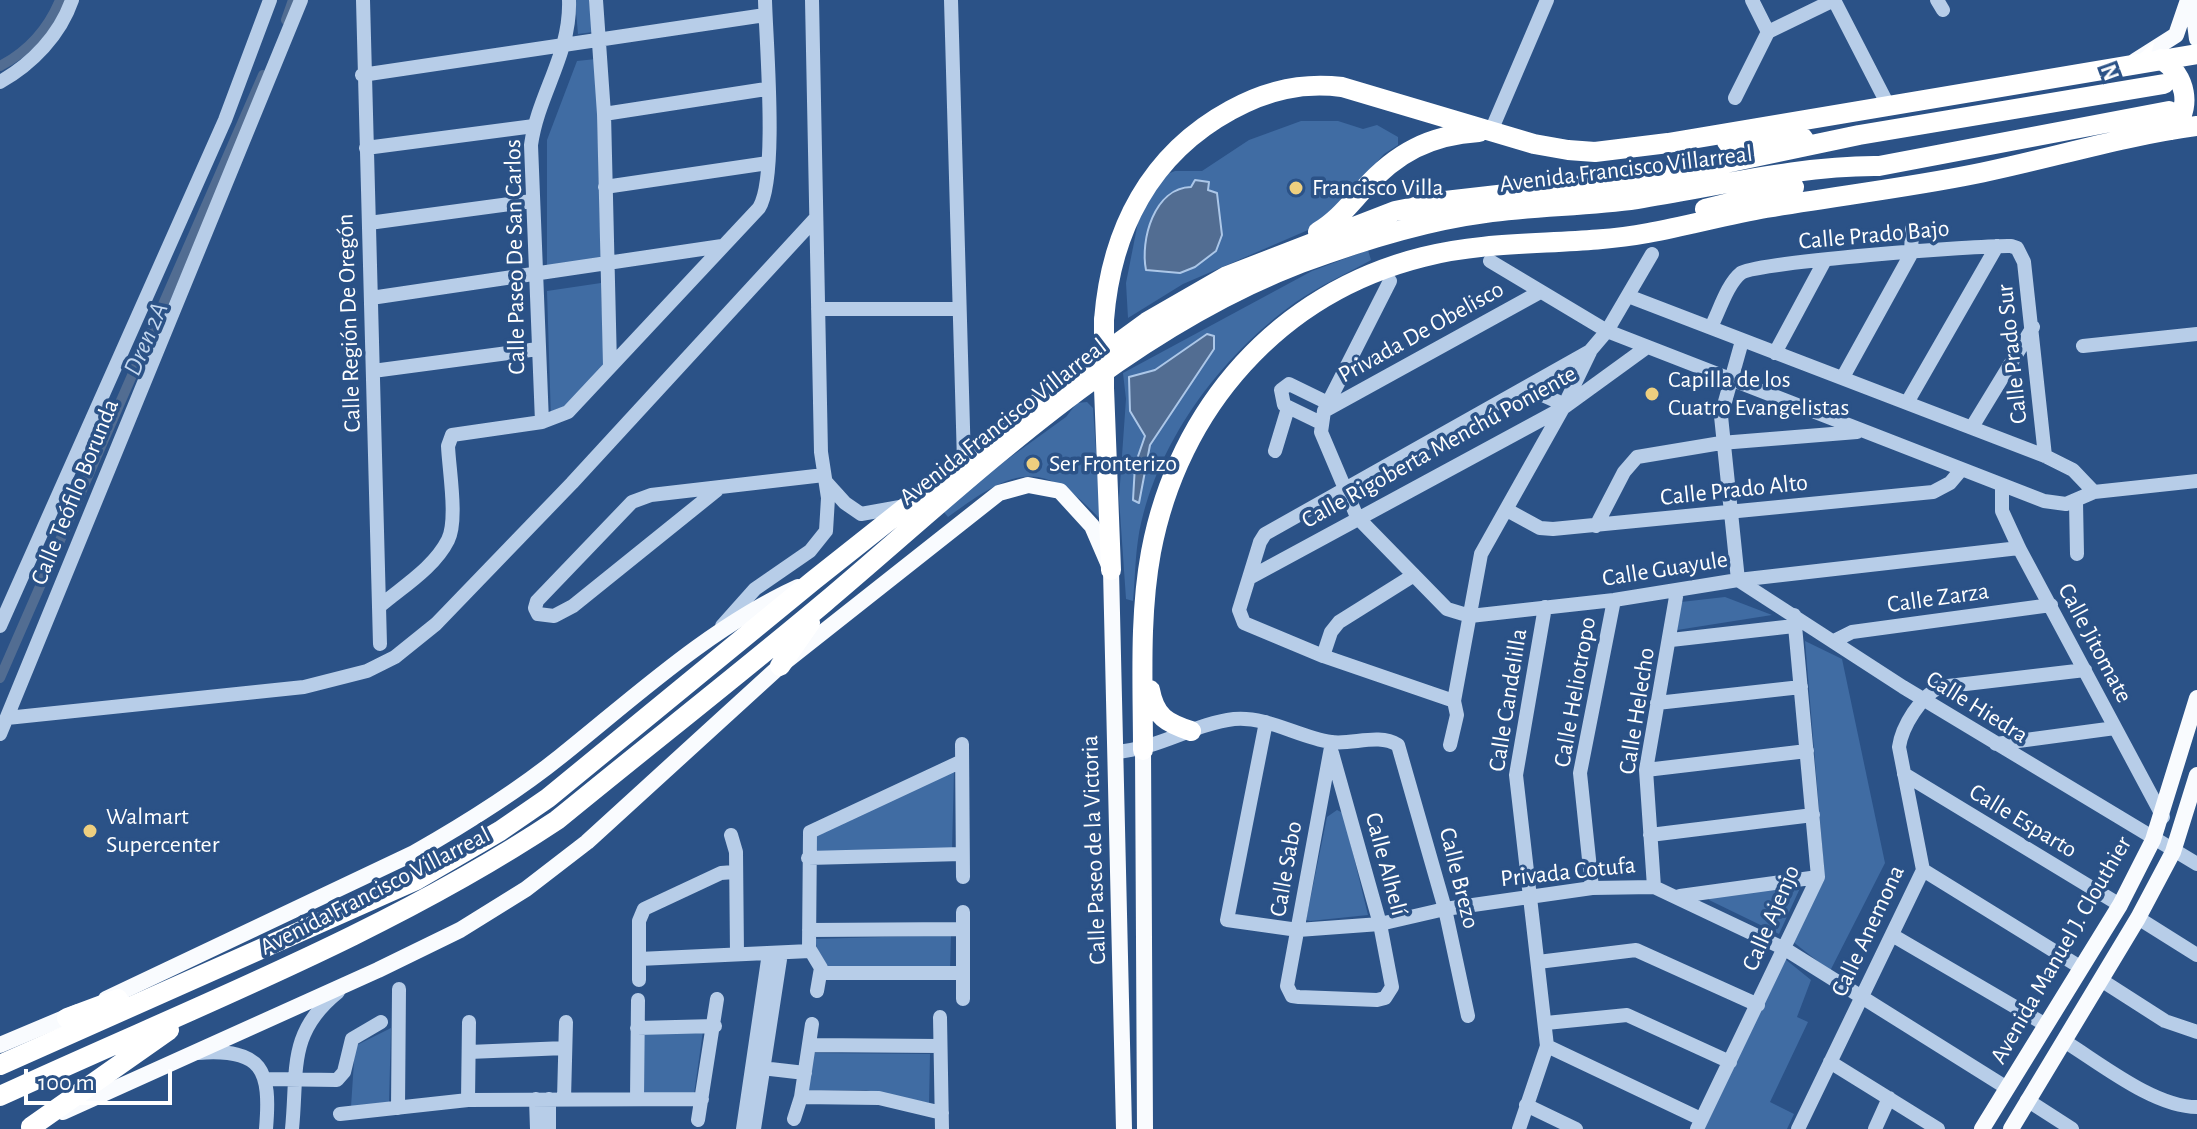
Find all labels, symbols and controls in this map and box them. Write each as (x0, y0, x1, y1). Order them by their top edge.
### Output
north arrow (2093, 24, 2173, 104)
text: N (2097, 61, 2123, 83)
street label: Calle Paseo De San Carlos (499, 139, 531, 375)
street label: Avenida Francisco Villarreal (1498, 139, 1754, 199)
place label: Francisco Villa (1312, 174, 1443, 202)
marker: Francisco Villa (1287, 179, 1305, 197)
street label: Calle Región De Oregón (331, 213, 367, 433)
street label: Calle Prado Bajo (1797, 214, 1951, 256)
street label: Privada De Obelisco (1333, 275, 1509, 389)
street label: Calle Prado Sur (1990, 283, 2034, 425)
water label: Dren 2A (117, 298, 175, 380)
street label: Avenida Francisco Villarreal (894, 332, 1112, 512)
street label: Calle Rigoberta Menchú Poniente (1297, 359, 1581, 535)
place label: Capilla de los Cuatro Evangelistas (1668, 366, 1849, 422)
marker: Capilla de los Cuatro Evangelistas (1643, 385, 1661, 403)
street label: Calle Teófilo Borunda (25, 395, 125, 589)
place label: Ser Fronterizo (1049, 450, 1177, 478)
marker: Ser Fronterizo (1024, 455, 1042, 473)
street label: Calle Prado Alto (1659, 468, 1809, 512)
street label: Calle Guayule (1600, 545, 1730, 593)
street label: Calle Zarza (1885, 577, 1991, 619)
street label: Calle Jitomate (2051, 578, 2139, 708)
street label: Calle Heliotropo (1548, 615, 1602, 769)
street label: Calle Candelilla (1482, 626, 1534, 774)
street label: Calle Helecho (1613, 646, 1661, 776)
street label: Calle Hiedra (1921, 664, 2033, 750)
street label: Calle Paseo de la Victoria (1076, 735, 1112, 965)
street label: Calle Esparto (1964, 778, 2082, 864)
place label: Walmart Supercenter (106, 803, 219, 859)
street label: Calle Alhelí (1358, 809, 1414, 919)
street label: Calle Sabo (1263, 819, 1309, 919)
street label: Avenida Francisco Villarreal (255, 820, 495, 962)
marker: Walmart Supercenter (81, 822, 99, 840)
street label: Calle Brezo (1433, 824, 1485, 932)
street label: Avenida Manuel J. Clouthier (1984, 831, 2138, 1069)
street label: Privada Cotufa (1499, 851, 1637, 893)
street label: Calle Ajenjo (1736, 861, 1806, 975)
street label: Calle Anemona (1825, 861, 1911, 1001)
scale bar (28, 1053, 176, 1103)
text: 100 m (38, 1071, 95, 1095)

